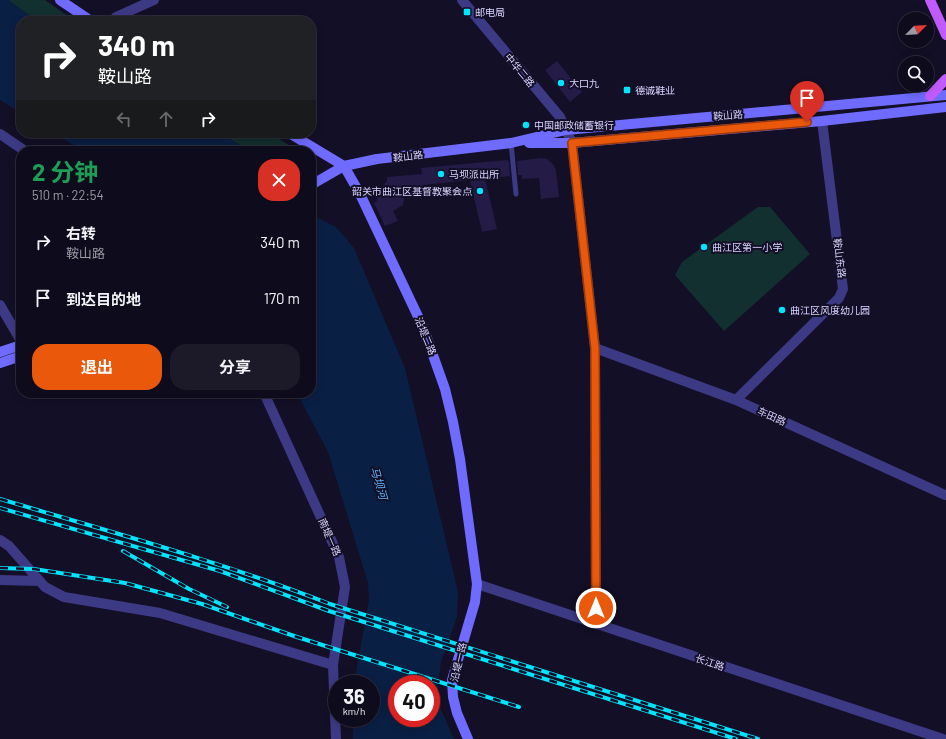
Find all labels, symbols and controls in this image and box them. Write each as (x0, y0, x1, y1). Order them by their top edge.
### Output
place label: 邮电局 (475, 6, 505, 18)
marker: 邮电局 (462, 7, 472, 17)
north arrow (898, 12, 934, 48)
map controls (898, 12, 934, 92)
text: 340 m (98, 28, 175, 62)
icon: right (32, 32, 84, 84)
street label: 中华二路 (503, 51, 537, 89)
button: search (898, 56, 934, 92)
text: 鞍山路 (98, 65, 152, 87)
place label: 大口九 (569, 77, 599, 89)
marker: 大口九 (556, 78, 566, 88)
pin (790, 81, 824, 122)
place label: 德诚鞋业 (635, 84, 675, 96)
marker: 德诚鞋业 (622, 85, 632, 95)
icon: arrive (796, 87, 818, 109)
icon: left (113, 108, 135, 130)
icon: ahead (155, 108, 177, 130)
icon: right (197, 108, 219, 130)
street label: 鞍山路 (713, 108, 743, 122)
place label: 中国邮政储蓄银行 (534, 119, 614, 131)
marker: 中国邮政储蓄银行 (521, 120, 531, 130)
street label: 鞍山路 (392, 148, 424, 164)
text: 2 分钟 (32, 157, 98, 186)
button: close (258, 159, 300, 201)
place label: 马坝派出所 (449, 168, 499, 180)
marker: 马坝派出所 (436, 169, 446, 179)
place label: 韶关市曲江区基督教聚会点 (352, 185, 472, 197)
marker: 韶关市曲江区基督教聚会点 (475, 186, 485, 196)
text: 510 m · 22:54 (32, 187, 104, 203)
text: 右转 (66, 224, 96, 242)
icon: right (32, 231, 54, 253)
text: 340 m (260, 233, 300, 251)
street label: 鞍山东路 (832, 237, 848, 279)
place label: 曲江区第一小学 (712, 241, 782, 253)
marker: 曲江区第一小学 (699, 242, 709, 252)
text: 鞍山路 (66, 245, 105, 261)
icon: arrive (32, 287, 54, 309)
text: 170 m (264, 289, 300, 307)
text: 到达目的地 (66, 290, 141, 308)
place label: 曲江区风度幼儿园 (790, 304, 870, 316)
marker: 曲江区风度幼儿园 (777, 305, 787, 315)
street label: 沿堤二路 (413, 315, 439, 357)
button: 退出 (32, 344, 162, 390)
button: 分享 (170, 344, 300, 390)
street label: 车田路 (756, 404, 788, 428)
water label: 马坝河 (369, 465, 391, 502)
street label: 南堤一路 (316, 516, 344, 558)
position arrow (575, 587, 617, 629)
street label: 沿堤一路 (448, 641, 468, 683)
street label: 长江路 (694, 651, 726, 673)
speed limit sign: 40 (388, 675, 440, 727)
text: 36 (343, 684, 365, 708)
text: km/h (343, 705, 365, 717)

